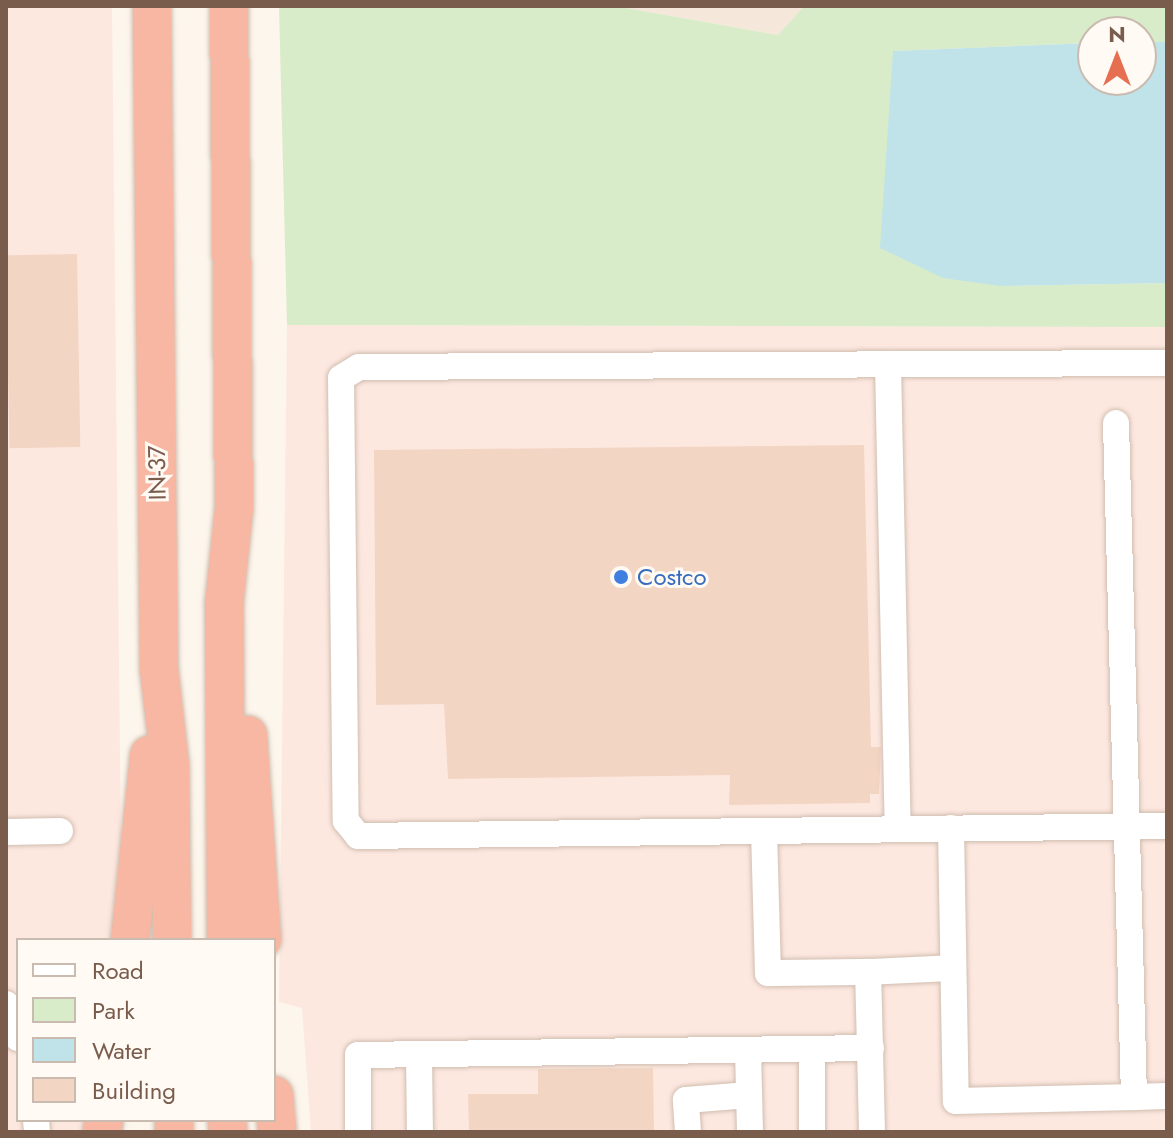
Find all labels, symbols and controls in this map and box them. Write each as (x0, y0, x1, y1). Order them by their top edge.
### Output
north arrow (1077, 16, 1157, 96)
text: N (1108, 18, 1126, 50)
street label: IN-37 (142, 445, 172, 501)
place label: Costco (637, 563, 707, 591)
marker: Costco (612, 568, 630, 586)
legend (16, 938, 276, 1122)
text: Road (92, 953, 144, 988)
text: Park (92, 993, 135, 1028)
text: Water (92, 1033, 151, 1068)
text: Building (92, 1073, 176, 1108)

